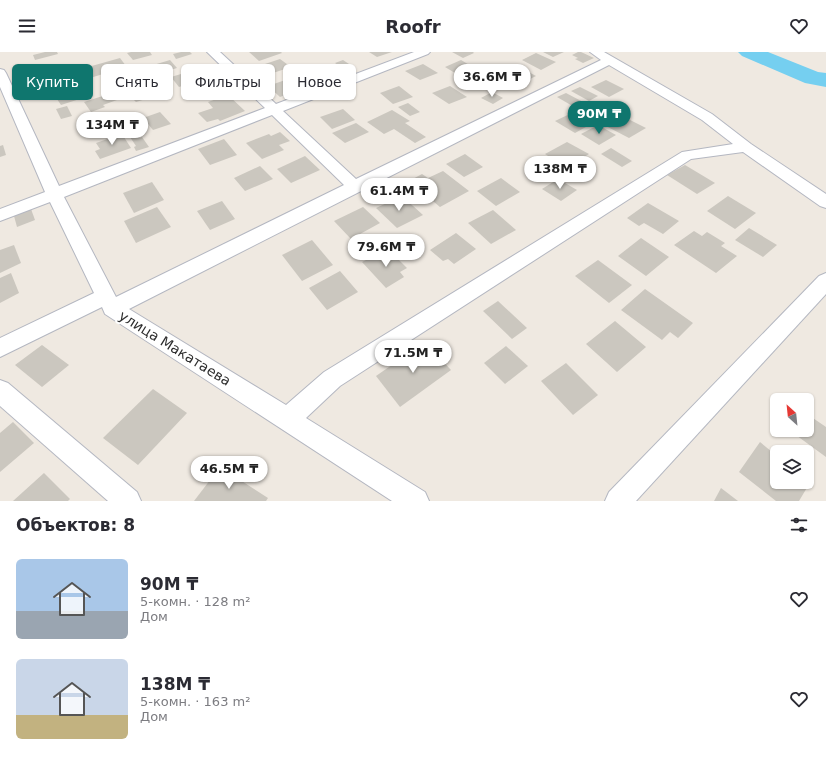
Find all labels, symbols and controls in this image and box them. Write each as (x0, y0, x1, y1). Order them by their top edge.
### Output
icon: menu (16, 15, 38, 37)
icon: heart (788, 15, 810, 37)
text: Roofr (385, 16, 441, 37)
chip: Купить (12, 64, 93, 100)
chip: Снять (101, 64, 173, 100)
chip: Фильтры (181, 64, 275, 100)
chip: Новое (283, 64, 356, 100)
pin: 36.6M ₸ (455, 64, 529, 98)
text: 36.6M ₸ (463, 69, 521, 84)
pin: 90M ₸ (571, 101, 627, 135)
text: 90M ₸ (577, 106, 621, 121)
pin: 134M ₸ (79, 112, 145, 146)
text: 134M ₸ (85, 117, 139, 132)
pin: 138M ₸ (527, 156, 593, 190)
text: 138M ₸ (533, 161, 587, 176)
pin: 61.4M ₸ (362, 178, 436, 212)
text: 61.4M ₸ (370, 183, 428, 198)
pin: 79.6M ₸ (349, 234, 423, 268)
text: 79.6M ₸ (357, 239, 415, 254)
street label: улица Макатаева (116, 307, 234, 389)
pin: 71.5M ₸ (376, 340, 450, 374)
text: 71.5M ₸ (384, 345, 442, 360)
north arrow (770, 393, 814, 437)
map controls (770, 393, 814, 489)
button: layers (770, 445, 814, 489)
pin: 46.5M ₸ (192, 456, 266, 490)
text: 46.5M ₸ (200, 461, 258, 476)
icon: filters (788, 514, 810, 536)
text: Объектов: 8 (16, 515, 135, 535)
text: 90M ₸ (140, 574, 198, 594)
icon: home (48, 575, 96, 623)
icon: heart (788, 588, 810, 610)
text: 5-комн. · 128 m² (140, 594, 250, 609)
text: Дом (140, 609, 168, 624)
text: 138M ₸ (140, 674, 210, 694)
icon: home (48, 675, 96, 723)
icon: heart (788, 688, 810, 710)
text: 5-комн. · 163 m² (140, 694, 250, 709)
text: Дом (140, 709, 168, 724)

